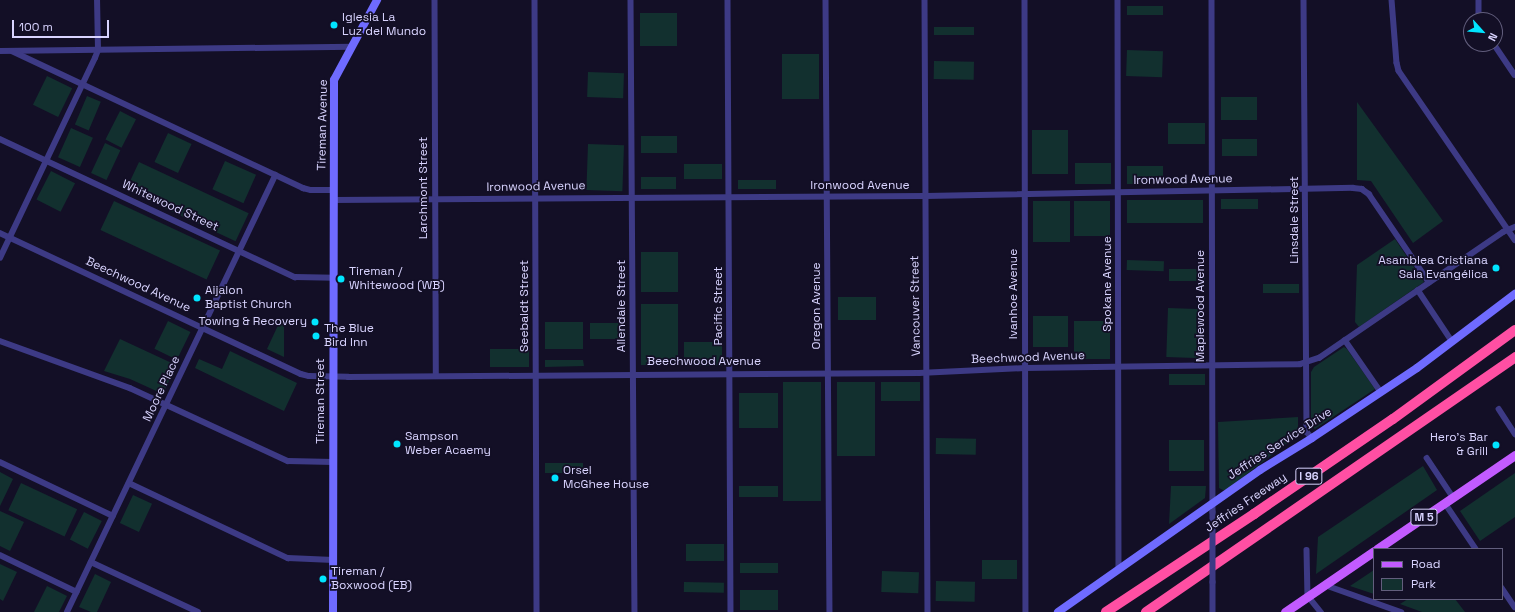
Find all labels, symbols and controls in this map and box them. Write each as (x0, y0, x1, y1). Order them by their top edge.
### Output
place label: Iglesia La Luz del Mundo (342, 11, 426, 39)
scale bar (14, 12, 111, 38)
north arrow (1463, 12, 1503, 52)
text: 100 m (19, 19, 53, 35)
marker: Iglesia La Luz del Mundo (329, 20, 339, 30)
text: N (1485, 31, 1501, 43)
street label: Tireman Avenue (315, 79, 331, 171)
street label: Larchmont Street (417, 137, 431, 239)
street label: Ironwood Avenue (1133, 172, 1233, 188)
street label: Linsdale Street (1288, 176, 1302, 264)
street label: Whitewood Street (119, 177, 221, 235)
street label: Ironwood Avenue (486, 179, 586, 195)
street label: Ironwood Avenue (810, 179, 910, 193)
street label: Spokane Avenue (1101, 236, 1115, 332)
street label: Ivanhoe Avenue (1007, 249, 1021, 339)
street label: Maplewood Avenue (1194, 250, 1208, 362)
street label: Beechwood Avenue (83, 254, 193, 316)
place label: Asamblea Cristiana Sala Evangélica (1378, 254, 1488, 282)
street label: Vancouver Street (908, 255, 924, 357)
street label: Seebaldt Street (518, 260, 532, 352)
street label: Allendale Street (615, 260, 629, 352)
street label: Oregon Avenue (810, 262, 824, 350)
marker: Asamblea Cristiana Sala Evangélica (1491, 263, 1501, 273)
place label: Tireman / Whitewood (WB) (349, 265, 445, 293)
street label: Pacific Street (712, 267, 726, 345)
marker: Tireman / Whitewood (WB) (336, 274, 346, 284)
place label: Aijalon Baptist Church (205, 284, 292, 312)
marker: Aijalon Baptist Church (192, 293, 202, 303)
place label: Towing & Recovery (199, 315, 307, 329)
marker: Towing & Recovery (310, 317, 320, 327)
place label: The Blue Bird Inn (324, 322, 374, 350)
marker: The Blue Bird Inn (311, 331, 321, 341)
street label: Beechwood Avenue (971, 349, 1085, 367)
street label: Moore Place (140, 354, 184, 424)
street label: Beechwood Avenue (647, 355, 761, 369)
street label: Tireman Street (314, 358, 328, 444)
street label: Jeffries Service Drive (1225, 405, 1335, 483)
place label: Sampson Weber Acaemy (405, 430, 491, 458)
place label: Hero's Bar & Grill (1430, 431, 1488, 459)
marker: Sampson Weber Acaemy (392, 439, 402, 449)
marker: Hero's Bar & Grill (1491, 440, 1501, 450)
place label: Orsel McGhee House (563, 464, 649, 492)
road number: I 96 (1295, 467, 1323, 485)
street label: Jeffries Freeway (1202, 470, 1290, 536)
marker: Orsel McGhee House (550, 473, 560, 483)
road number: M 5 (1410, 508, 1438, 526)
legend (1373, 548, 1503, 600)
text: Road (1411, 556, 1440, 572)
place label: Tireman / Boxwood (EB) (331, 565, 412, 593)
marker: Tireman / Boxwood (EB) (318, 574, 328, 584)
text: Park (1411, 576, 1436, 592)

